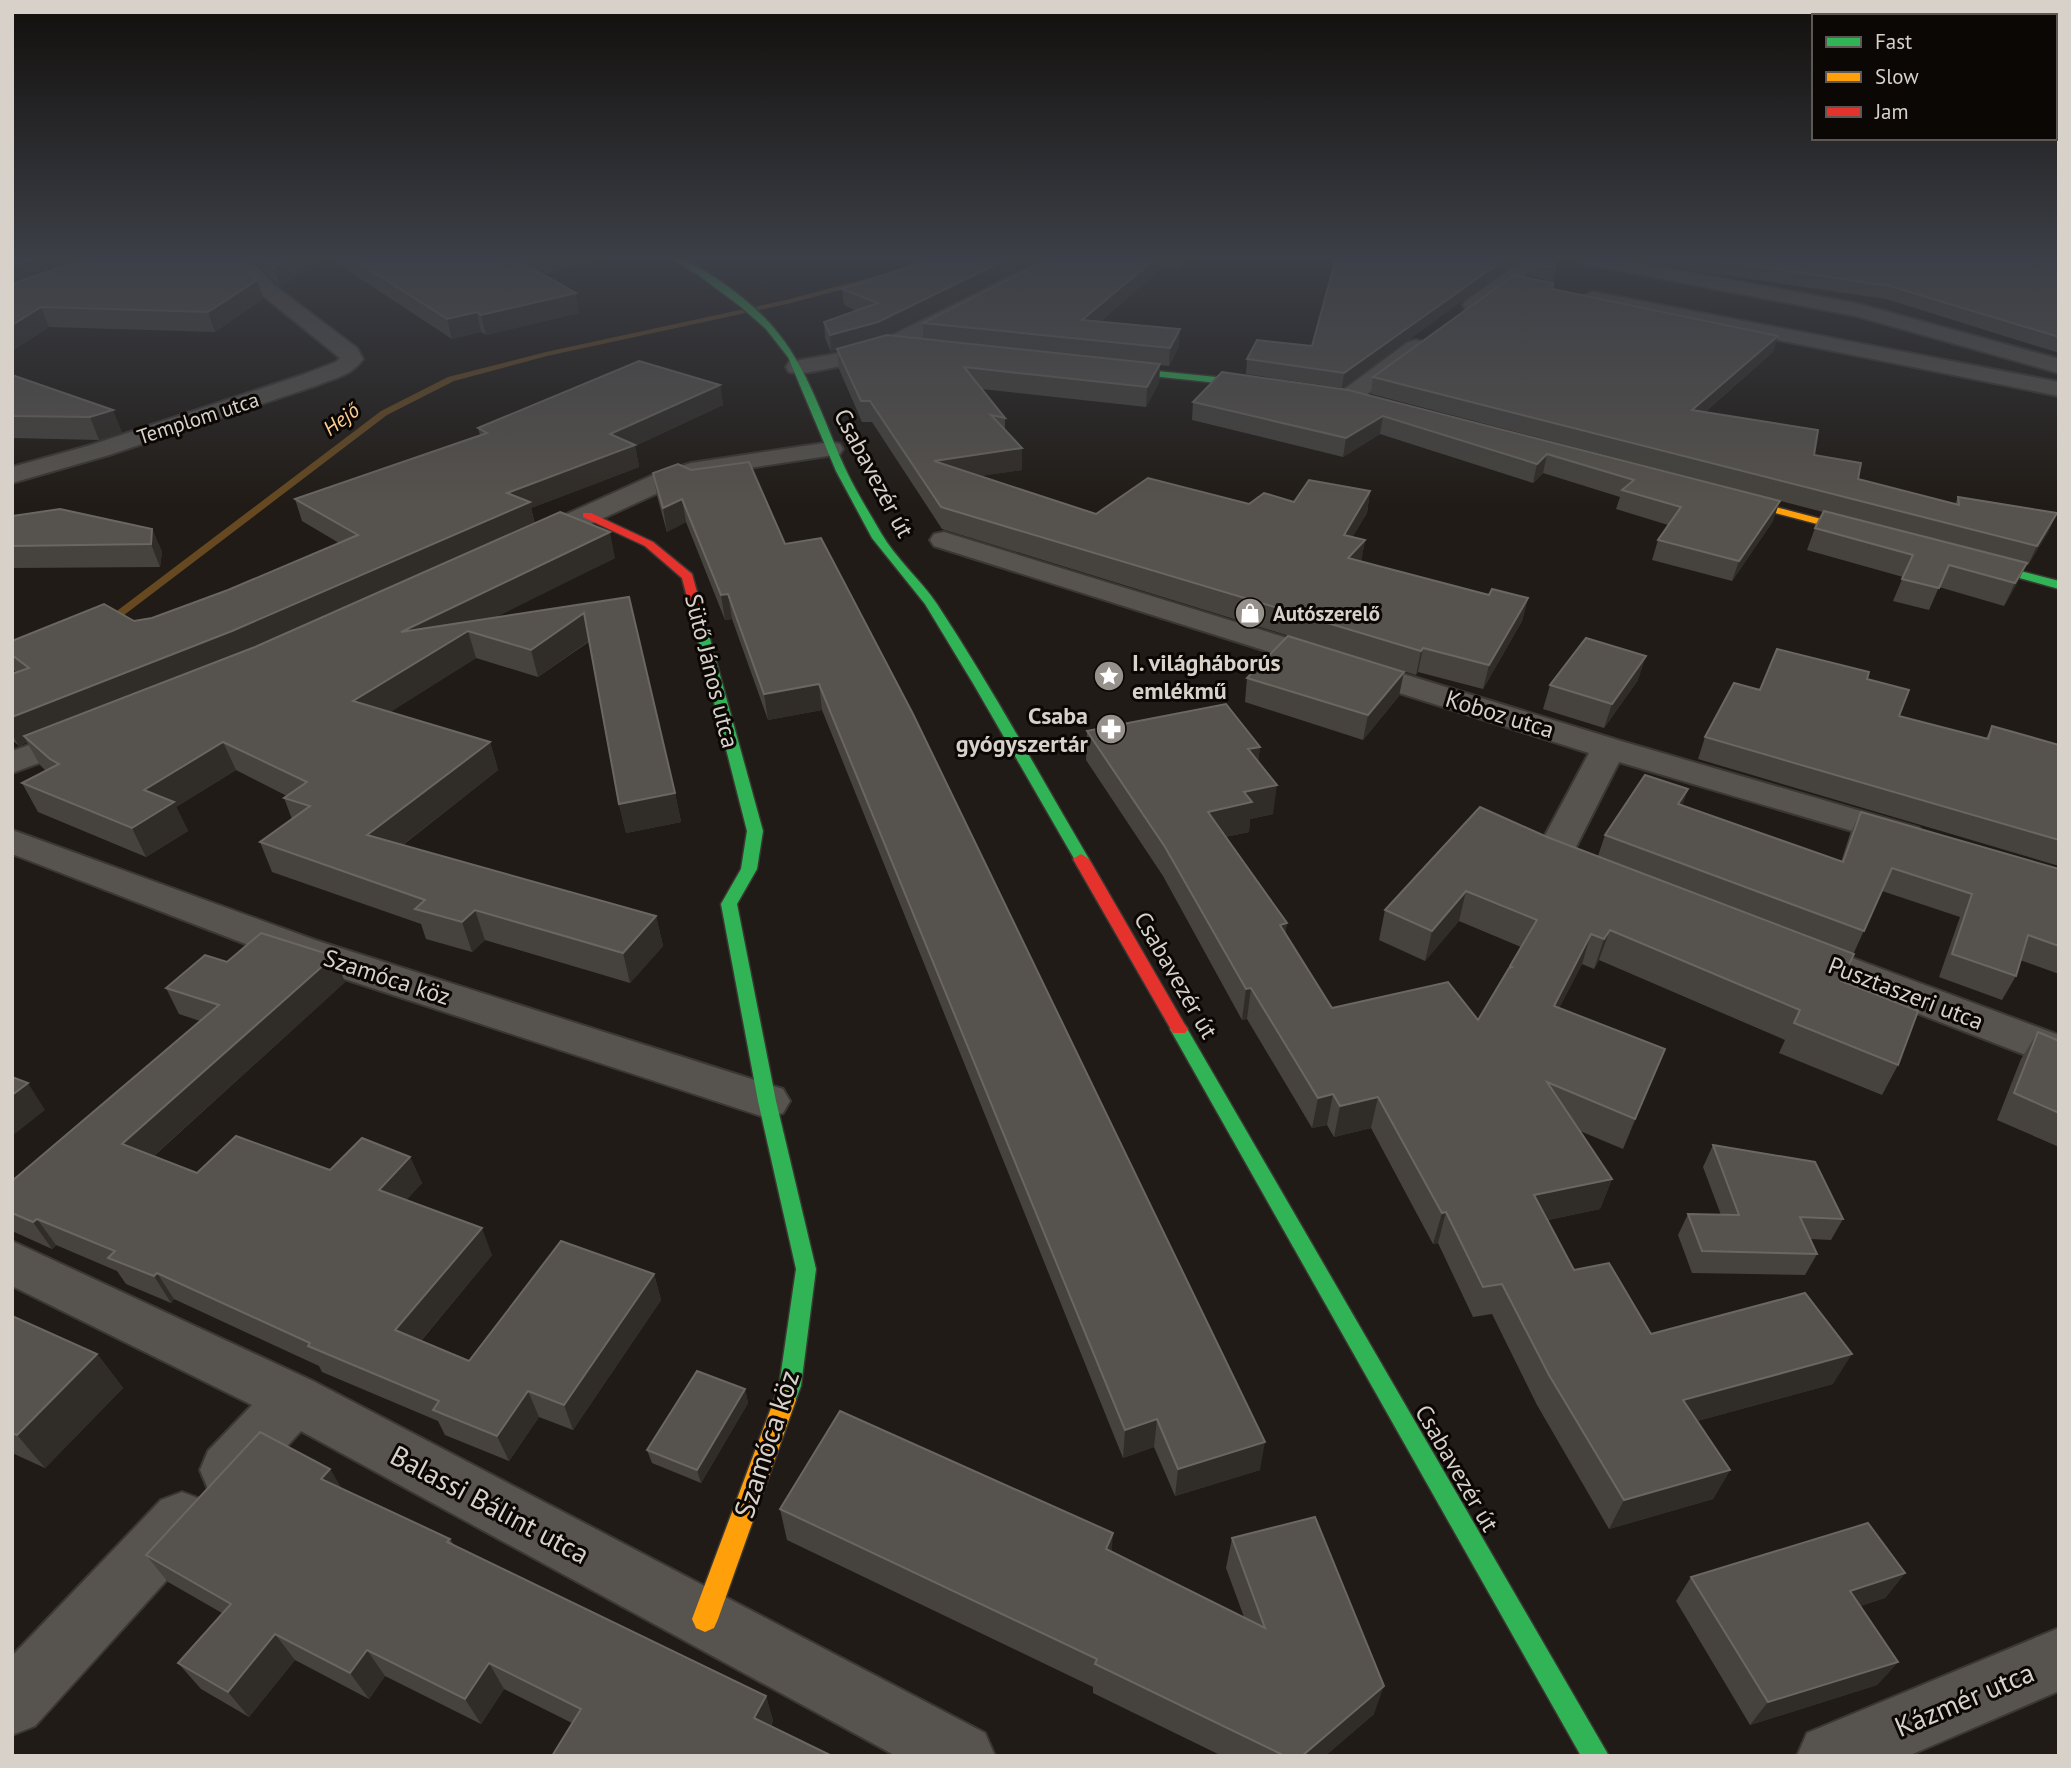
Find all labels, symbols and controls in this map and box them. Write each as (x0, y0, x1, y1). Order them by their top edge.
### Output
legend (1812, 14, 2057, 140)
text: Fast (1875, 28, 1912, 55)
text: Slow (1875, 63, 1919, 90)
text: Jam (1874, 98, 1909, 125)
street label: Templom utca (134, 386, 262, 450)
water label: Hejő (317, 396, 365, 441)
street label: Csabavezér út (827, 403, 921, 543)
street label: Sütő János utca (678, 591, 746, 751)
shop icon: Autószerelő (1233, 596, 1267, 630)
place label: Autószerelő (1273, 600, 1380, 627)
place label: I. világháborús emlékmű (1132, 647, 1281, 706)
place icon: I. világháborús emlékmű (1092, 659, 1126, 693)
street label: Koboz utca (1442, 683, 1558, 745)
place label: Csaba gyógyszertár (956, 700, 1089, 759)
pharmacy icon: Csaba gyógyszertár (1094, 712, 1128, 746)
street label: Csabavezér út (1127, 906, 1225, 1044)
street label: Szamóca köz (320, 942, 454, 1012)
street label: Pusztaszeri utca (1824, 949, 1988, 1037)
street label: Szamóca köz (725, 1365, 807, 1523)
street label: Csabavezér út (1408, 1399, 1506, 1537)
street label: Balassi Bálint utca (384, 1436, 596, 1572)
street label: Kázmér utca (1889, 1653, 2039, 1745)

